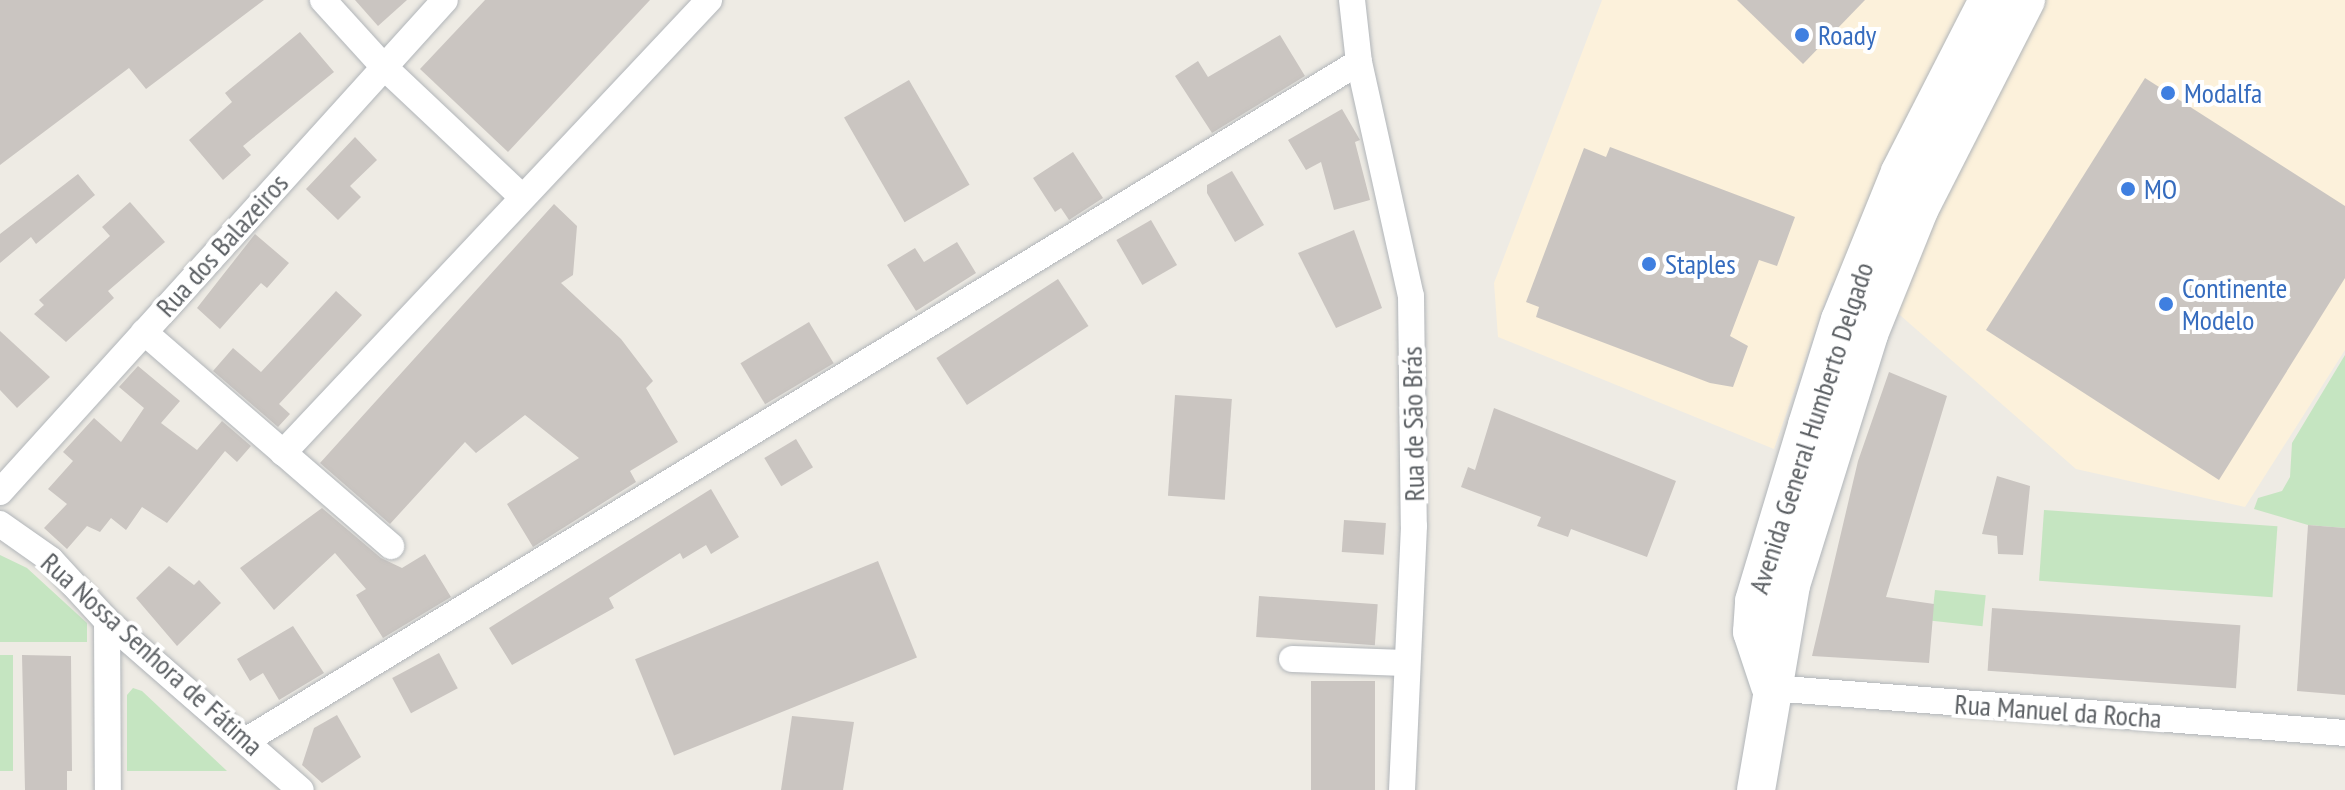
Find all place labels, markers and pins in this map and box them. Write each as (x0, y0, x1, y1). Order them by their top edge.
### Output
place label: Roady (1818, 18, 1876, 52)
marker: Roady (1793, 26, 1811, 44)
place label: Modalfa (2184, 76, 2262, 110)
marker: Modalfa (2159, 84, 2177, 102)
place label: MO (2144, 172, 2177, 206)
marker: MO (2119, 180, 2137, 198)
place label: Staples (1665, 247, 1736, 281)
marker: Staples (1640, 255, 1658, 273)
place label: Continente Modelo (2182, 271, 2287, 337)
marker: Continente Modelo (2157, 295, 2175, 313)

